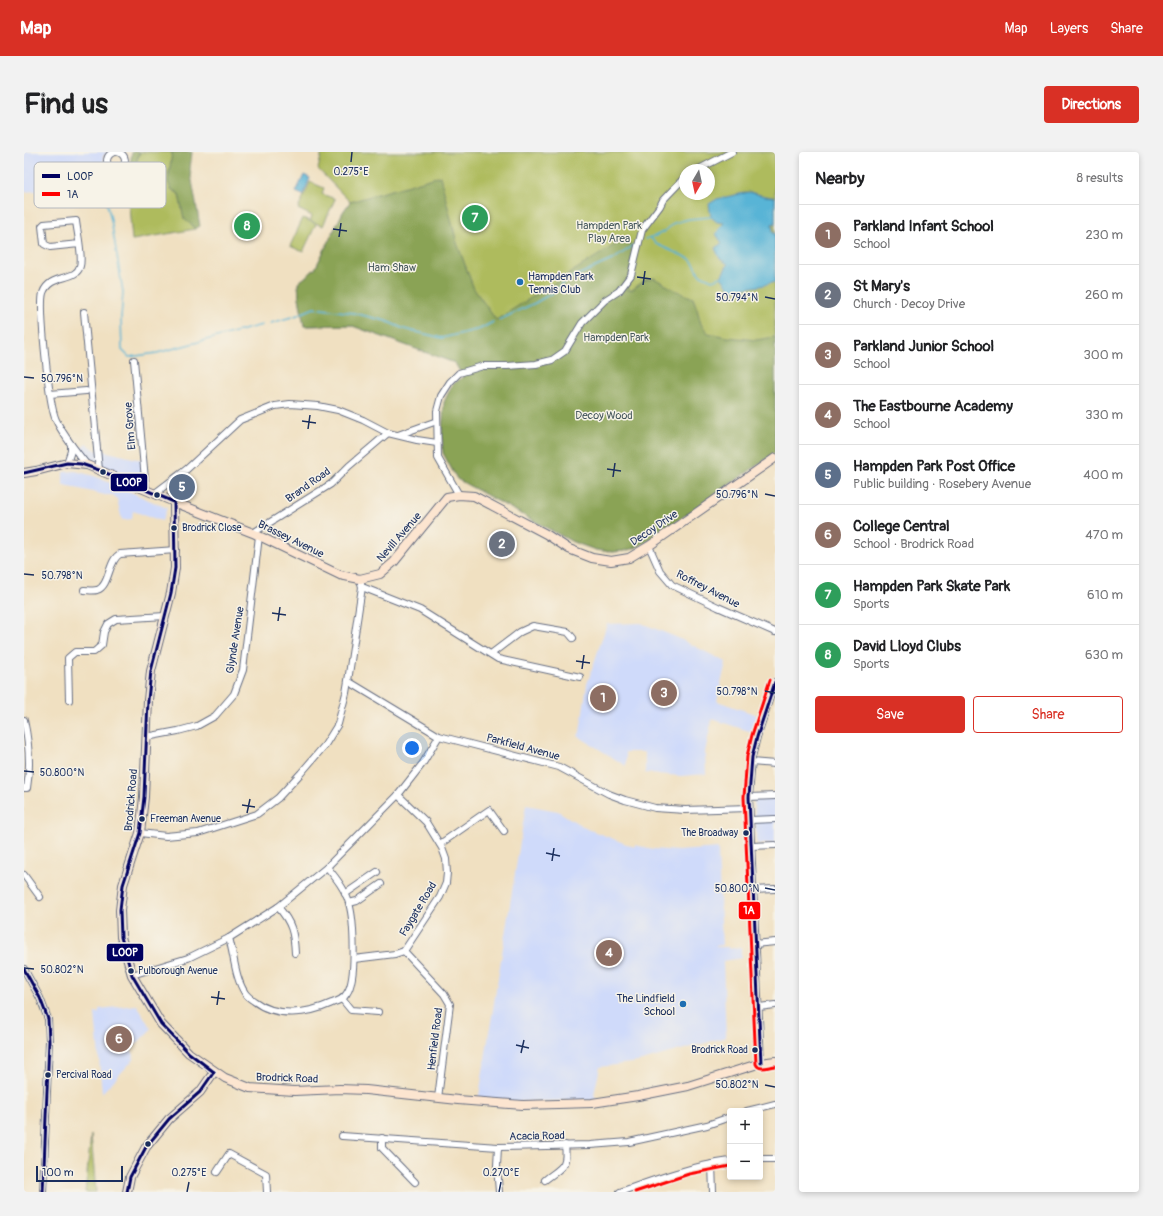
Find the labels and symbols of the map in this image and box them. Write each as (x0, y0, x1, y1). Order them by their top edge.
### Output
legend (34, 162, 166, 208)
north arrow (679, 164, 715, 200)
text: 0.275°E (334, 166, 368, 178)
text: LOOP (67, 170, 93, 183)
text: 1A (67, 188, 78, 201)
pin: 7 (462, 203, 488, 233)
pin: 8 (234, 211, 260, 241)
park label: Hampden Park Play Area (576, 219, 642, 245)
park label: Ham Shaw (368, 261, 417, 274)
place label: Hampden Park Tennis Club (528, 270, 594, 296)
marker: Hampden Park Tennis Club (515, 277, 525, 287)
text: 50.794°N (716, 292, 758, 304)
park label: Hampden Park (583, 331, 649, 344)
text: 50.796°N (41, 373, 83, 385)
street label: Elm Grove (121, 401, 139, 450)
park label: Decoy Wood (575, 409, 633, 422)
street label: Brand Road (283, 465, 333, 505)
unlabelled marker (98, 467, 108, 477)
pin: 5 (169, 472, 195, 502)
line badge: LOOP (110, 473, 148, 492)
text: LOOP (116, 476, 142, 489)
text: 50.796°N (716, 489, 758, 501)
unlabelled marker (152, 490, 162, 500)
street label: Decoy Drive (628, 507, 681, 549)
street label: Nevill Avenue (374, 509, 424, 564)
street label: Brassey Avenue (256, 517, 326, 561)
place label: Brodrick Close (182, 522, 241, 534)
marker: Brodrick Close (169, 523, 179, 533)
pin: 2 (489, 529, 515, 559)
street label: Roffrey Avenue (674, 567, 742, 611)
text: 50.798°N (41, 570, 83, 582)
street label: Glynde Avenue (223, 605, 247, 675)
pin: 3 (651, 678, 677, 708)
pin: 1 (590, 683, 616, 713)
text: 50.798°N (716, 686, 758, 698)
street label: Parkfield Avenue (485, 731, 562, 763)
your location (402, 738, 422, 758)
text: 50.800°N (40, 767, 84, 779)
street label: Brodrick Road (122, 768, 140, 832)
place label: Freeman Avenue (150, 813, 221, 825)
marker: Freeman Avenue (137, 814, 147, 824)
place label: The Broadway (681, 827, 739, 839)
marker: The Broadway (741, 828, 751, 838)
street label: Faygate Road (397, 879, 439, 939)
text: 50.800°N (715, 883, 759, 895)
line badge: 1A (738, 901, 761, 920)
text: 1A (743, 904, 756, 917)
pin: 4 (596, 938, 622, 968)
line badge: LOOP (106, 943, 144, 962)
text: LOOP (112, 946, 138, 959)
text: 50.802°N (40, 964, 84, 976)
place label: Pulborough Avenue (138, 965, 218, 977)
marker: Pulborough Avenue (126, 966, 136, 976)
place label: The Lindfield School (616, 992, 675, 1018)
marker: The Lindfield School (678, 999, 688, 1009)
street label: Henfield Road (425, 1007, 445, 1071)
pin: 6 (106, 1024, 132, 1054)
place label: Brodrick Road (691, 1044, 748, 1056)
marker: Brodrick Road (750, 1045, 760, 1055)
place label: Percival Road (56, 1069, 112, 1081)
marker: Percival Road (43, 1070, 53, 1080)
street label: Brodrick Road (256, 1070, 318, 1086)
text: 50.802°N (715, 1079, 759, 1091)
street label: Acacia Road (509, 1129, 565, 1143)
unlabelled marker (143, 1139, 153, 1149)
scale bar (36, 1164, 123, 1183)
text: 0.275°E (172, 1167, 206, 1179)
text: 0.270°E (483, 1167, 519, 1179)

